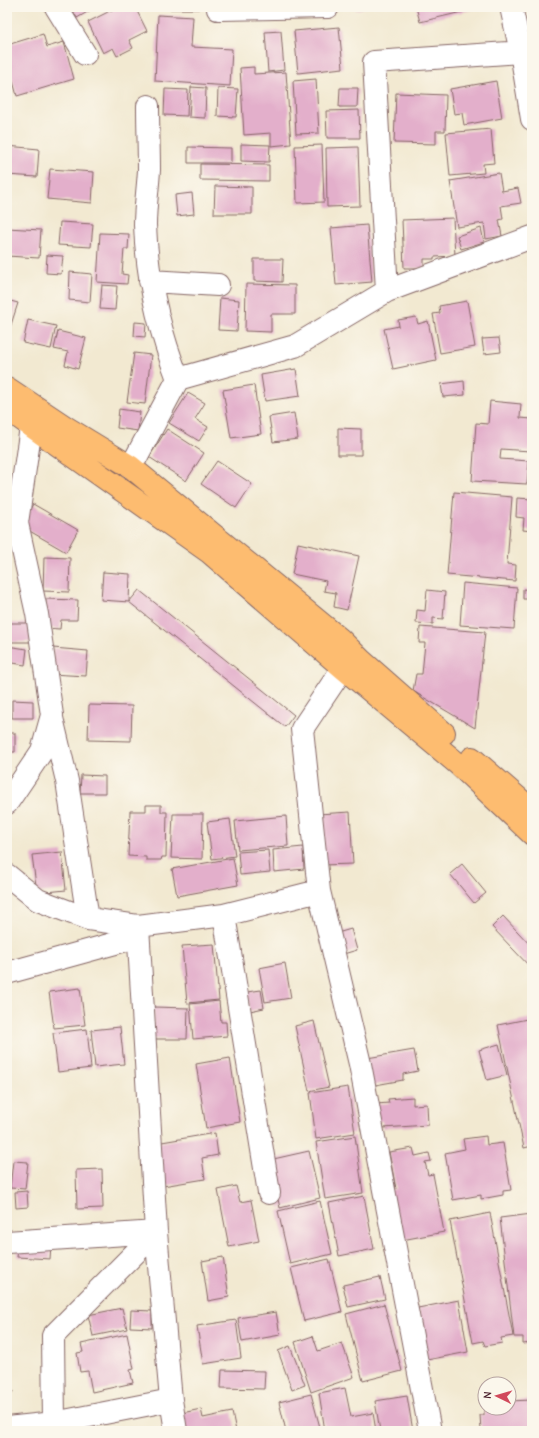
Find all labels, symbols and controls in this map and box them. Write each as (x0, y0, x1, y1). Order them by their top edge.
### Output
north arrow (477, 1376, 517, 1416)
text: N (481, 1391, 494, 1399)

